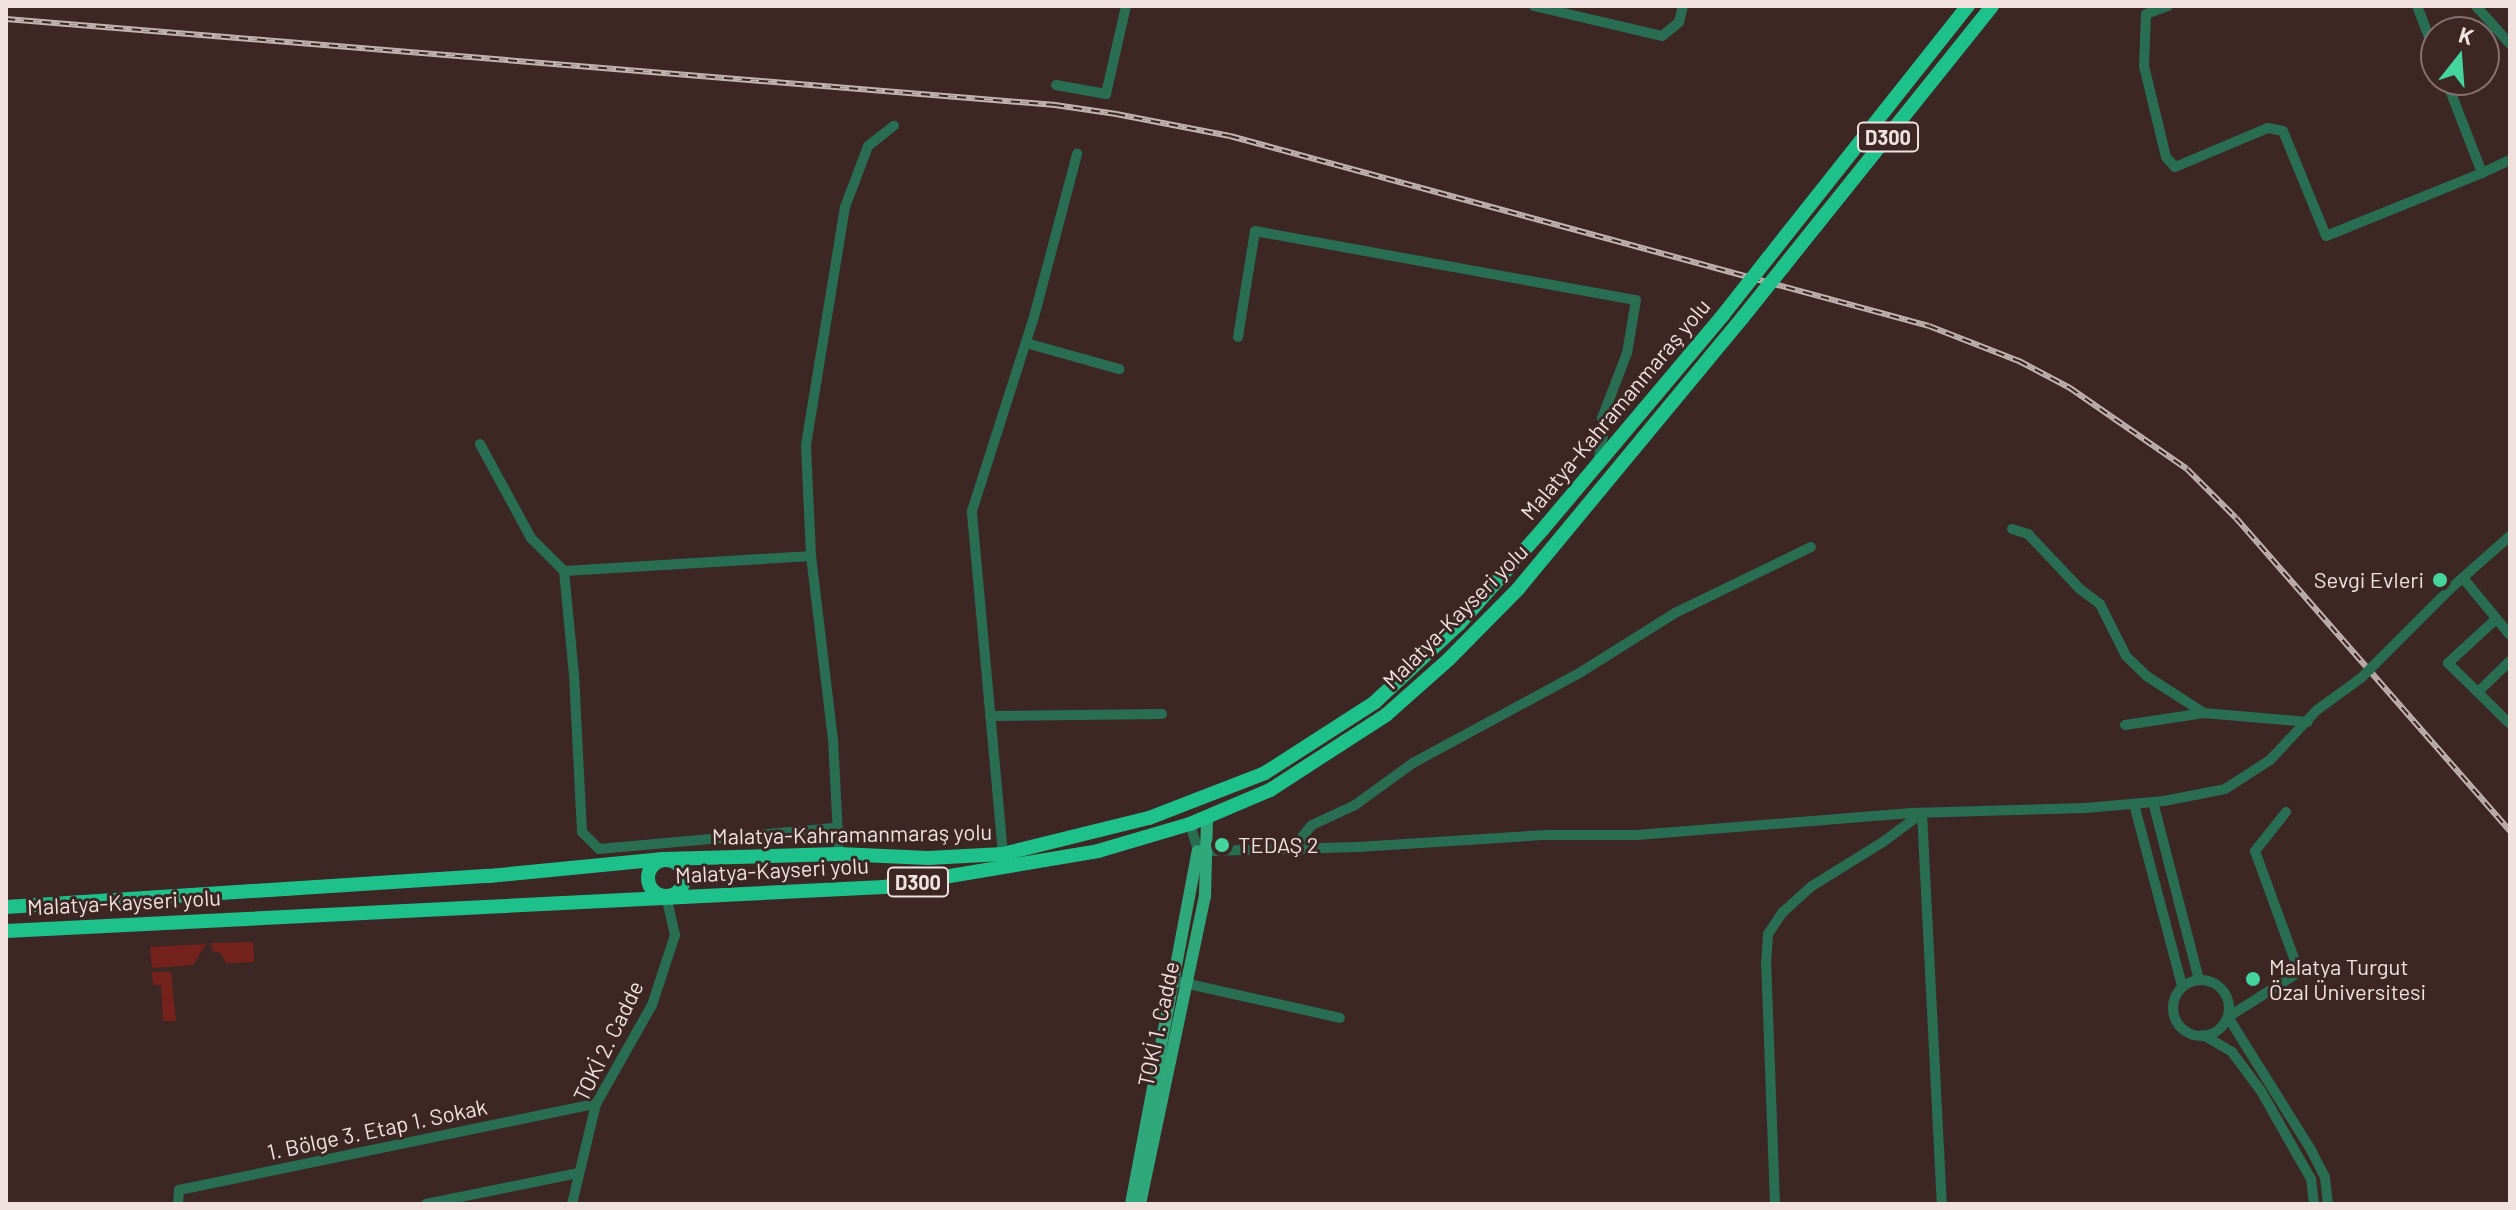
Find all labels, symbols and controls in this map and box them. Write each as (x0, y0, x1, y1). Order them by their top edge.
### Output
north arrow (2420, 16, 2500, 96)
text: K (2456, 21, 2477, 49)
road number: D300 (1856, 121, 1920, 153)
street label: Malatya-Kahramanmaraş yolu (1515, 293, 1715, 525)
street label: Malatya-Kayseri yolu (1377, 538, 1533, 694)
place label: Sevgi Evleri (2314, 567, 2424, 593)
marker: Sevgi Evleri (2431, 571, 2449, 589)
street label: Malatya-Kahramanmaraş yolu (712, 818, 992, 850)
place label: TEDAŞ 2 (1238, 832, 1319, 858)
marker: TEDAŞ 2 (1213, 836, 1231, 854)
street label: Malatya-Kayseri yolu (674, 852, 870, 888)
road number: D300 (886, 866, 950, 898)
street label: Malatya-Kayseri yolu (26, 884, 222, 920)
place label: Malatya Turgut Özal Üniversitesi (2269, 953, 2426, 1004)
street label: TOKİ 1. Cadde (1132, 959, 1184, 1089)
marker: Malatya Turgut Özal Üniversitesi (2244, 970, 2262, 988)
street label: TOKİ 2. Cadde (567, 976, 649, 1106)
street label: 1. Bölge 3. Etap 1. Sokak (265, 1093, 489, 1165)

